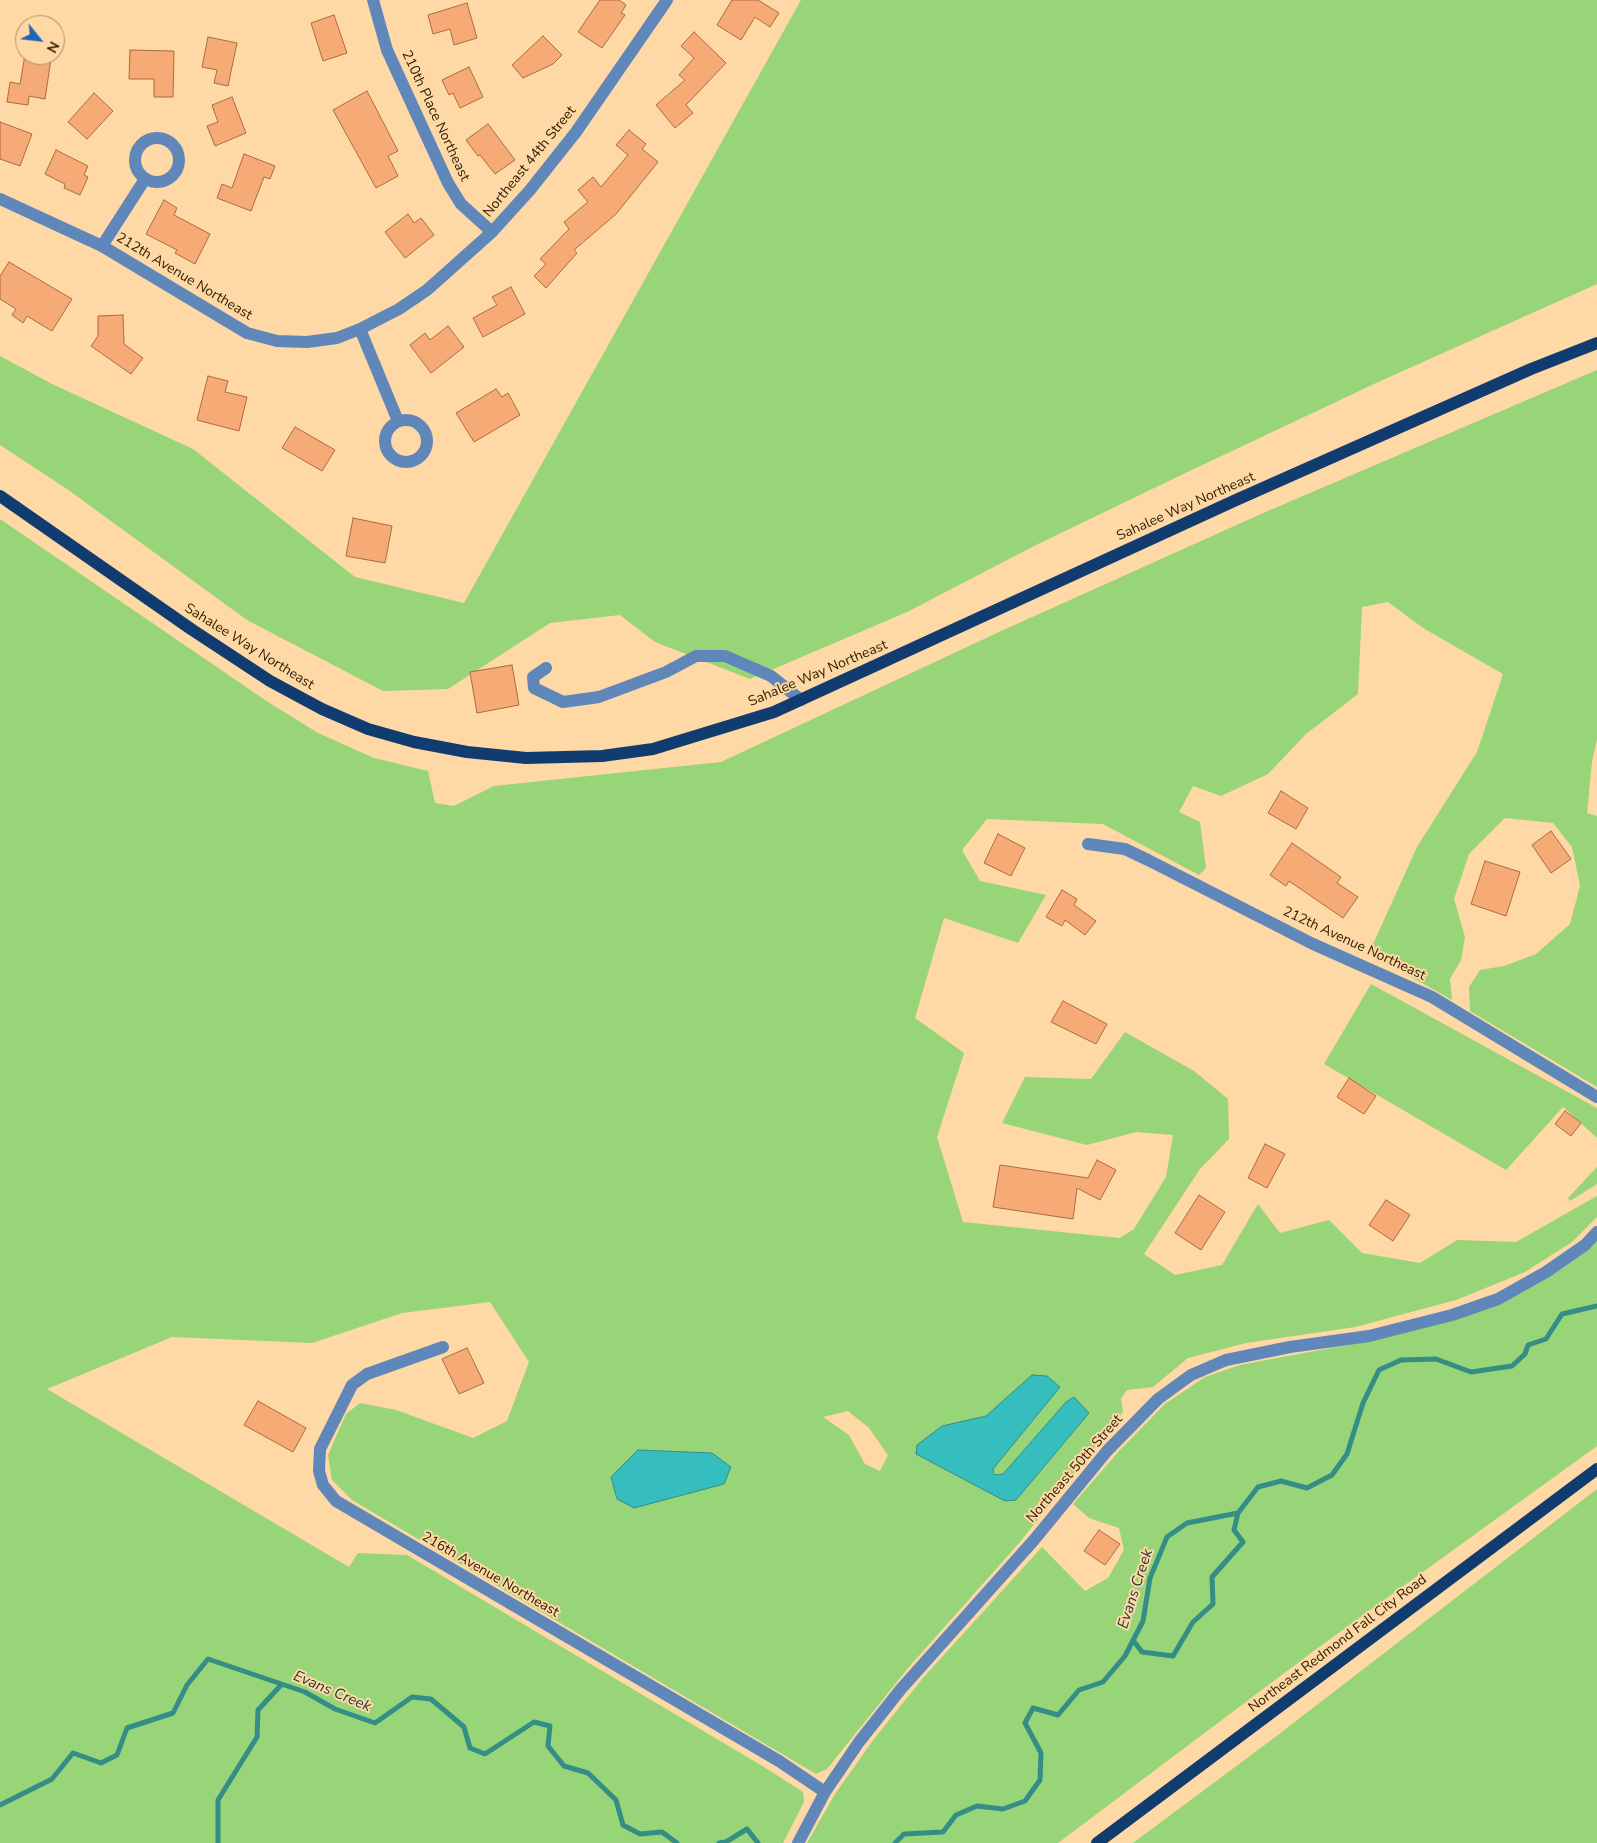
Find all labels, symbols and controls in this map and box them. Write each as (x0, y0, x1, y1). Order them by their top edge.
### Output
north arrow (15, 15, 65, 65)
text: N (42, 38, 64, 56)
street label: 210th Place Northeast (397, 48, 473, 184)
street label: Northeast 44th Street (480, 103, 580, 221)
street label: 212th Avenue Northeast (113, 230, 255, 324)
street label: Sahalee Way Northeast (1114, 469, 1258, 545)
street label: Sahalee Way Northeast (181, 600, 317, 694)
street label: Sahalee Way Northeast (746, 637, 890, 711)
street label: 212th Avenue Northeast (1280, 903, 1428, 985)
street label: Northeast 50th Street (1023, 1411, 1127, 1527)
street label: 216th Avenue Northeast (418, 1529, 562, 1621)
water label: Evans Creek (1115, 1547, 1157, 1631)
street label: Northeast Redmond Fall City Road (1246, 1572, 1430, 1716)
water label: Evans Creek (290, 1668, 374, 1716)

